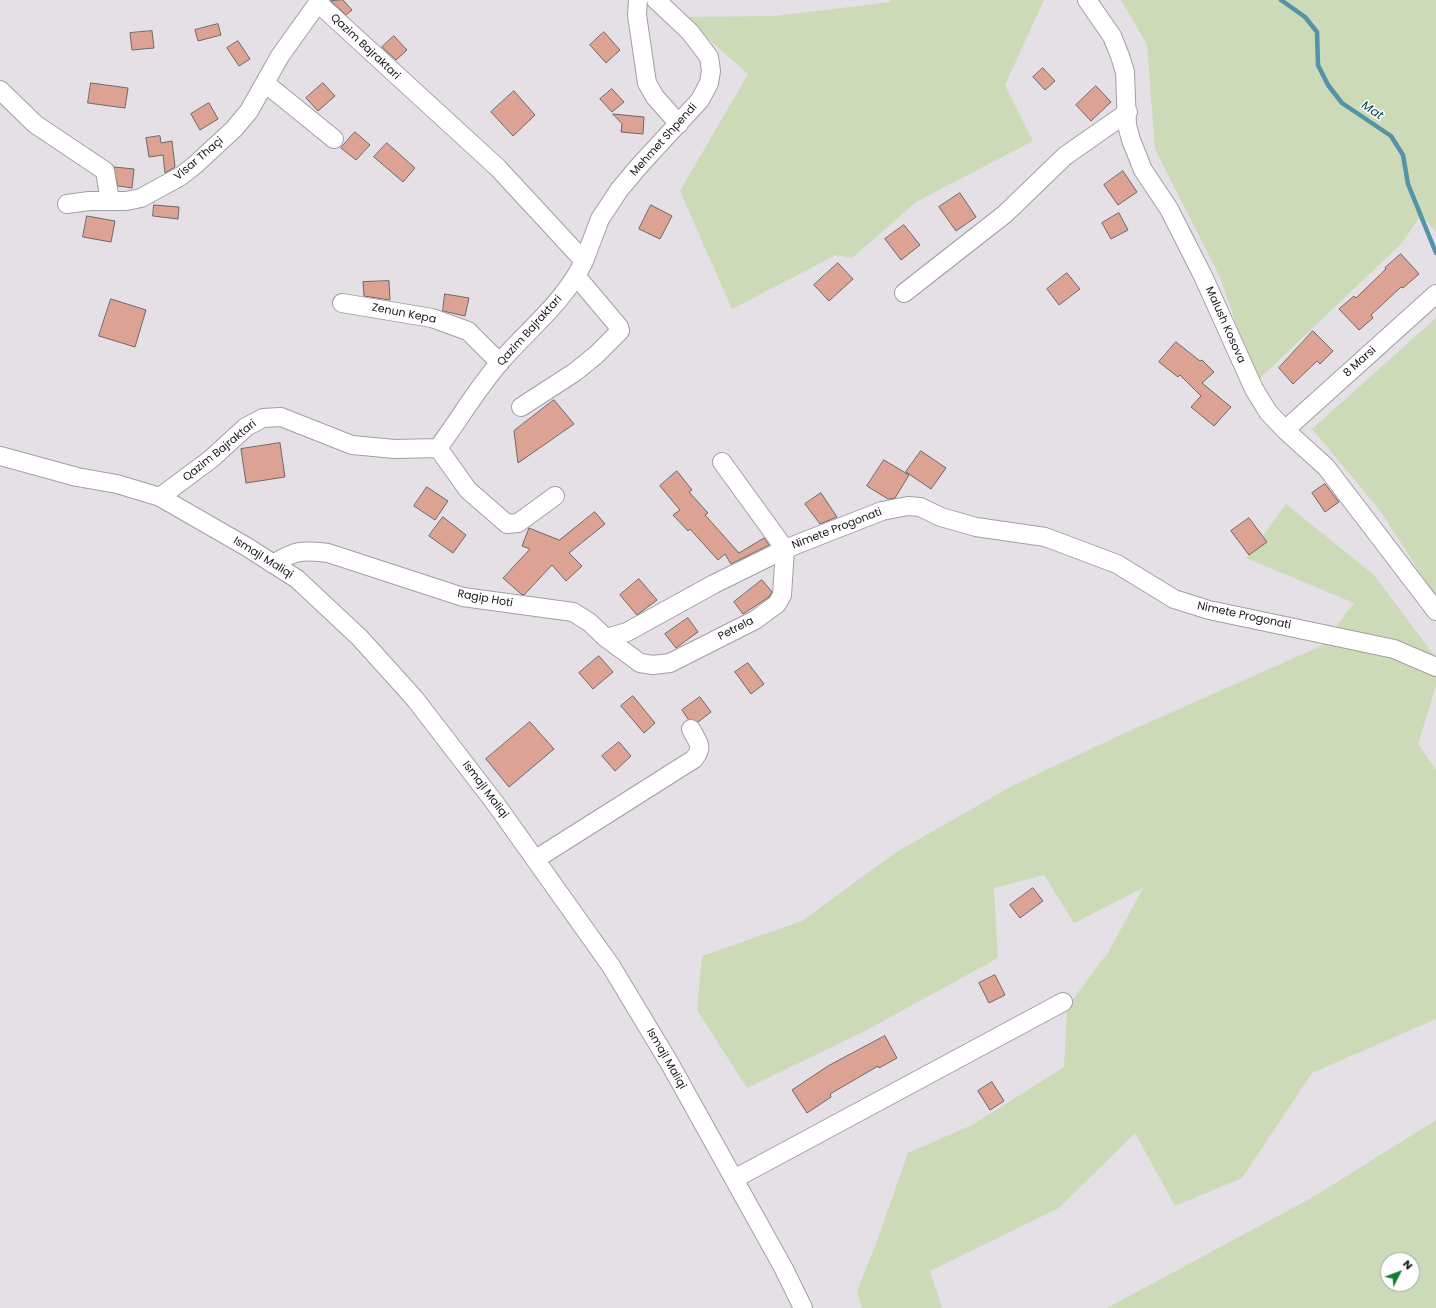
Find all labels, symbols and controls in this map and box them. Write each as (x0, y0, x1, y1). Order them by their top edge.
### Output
street label: Qazim Bajraktari (327, 11, 403, 83)
water label: Mat (1359, 99, 1385, 123)
street label: Mehmet Shpendi (628, 101, 700, 179)
street label: Visar Thaçi (172, 135, 226, 183)
street label: Malush Kosova (1202, 285, 1248, 365)
street label: Qazim Bajraktari (495, 293, 565, 369)
street label: Zenun Kepa (371, 301, 437, 327)
street label: 8 Marsi (1341, 344, 1379, 380)
street label: Qazim Bajraktari (181, 417, 259, 485)
street label: Nimete Progonati (790, 506, 884, 552)
street label: Ismajl Maliqi (231, 534, 295, 582)
street label: Ragip Hoti (456, 588, 514, 610)
street label: Nimete Progonati (1196, 600, 1292, 632)
street label: Petrela (716, 614, 756, 644)
street label: Ismajl Maliqi (459, 759, 511, 821)
street label: Ismajl Maliqi (643, 1026, 689, 1092)
north arrow (1380, 1252, 1420, 1292)
text: N (1399, 1256, 1417, 1273)

